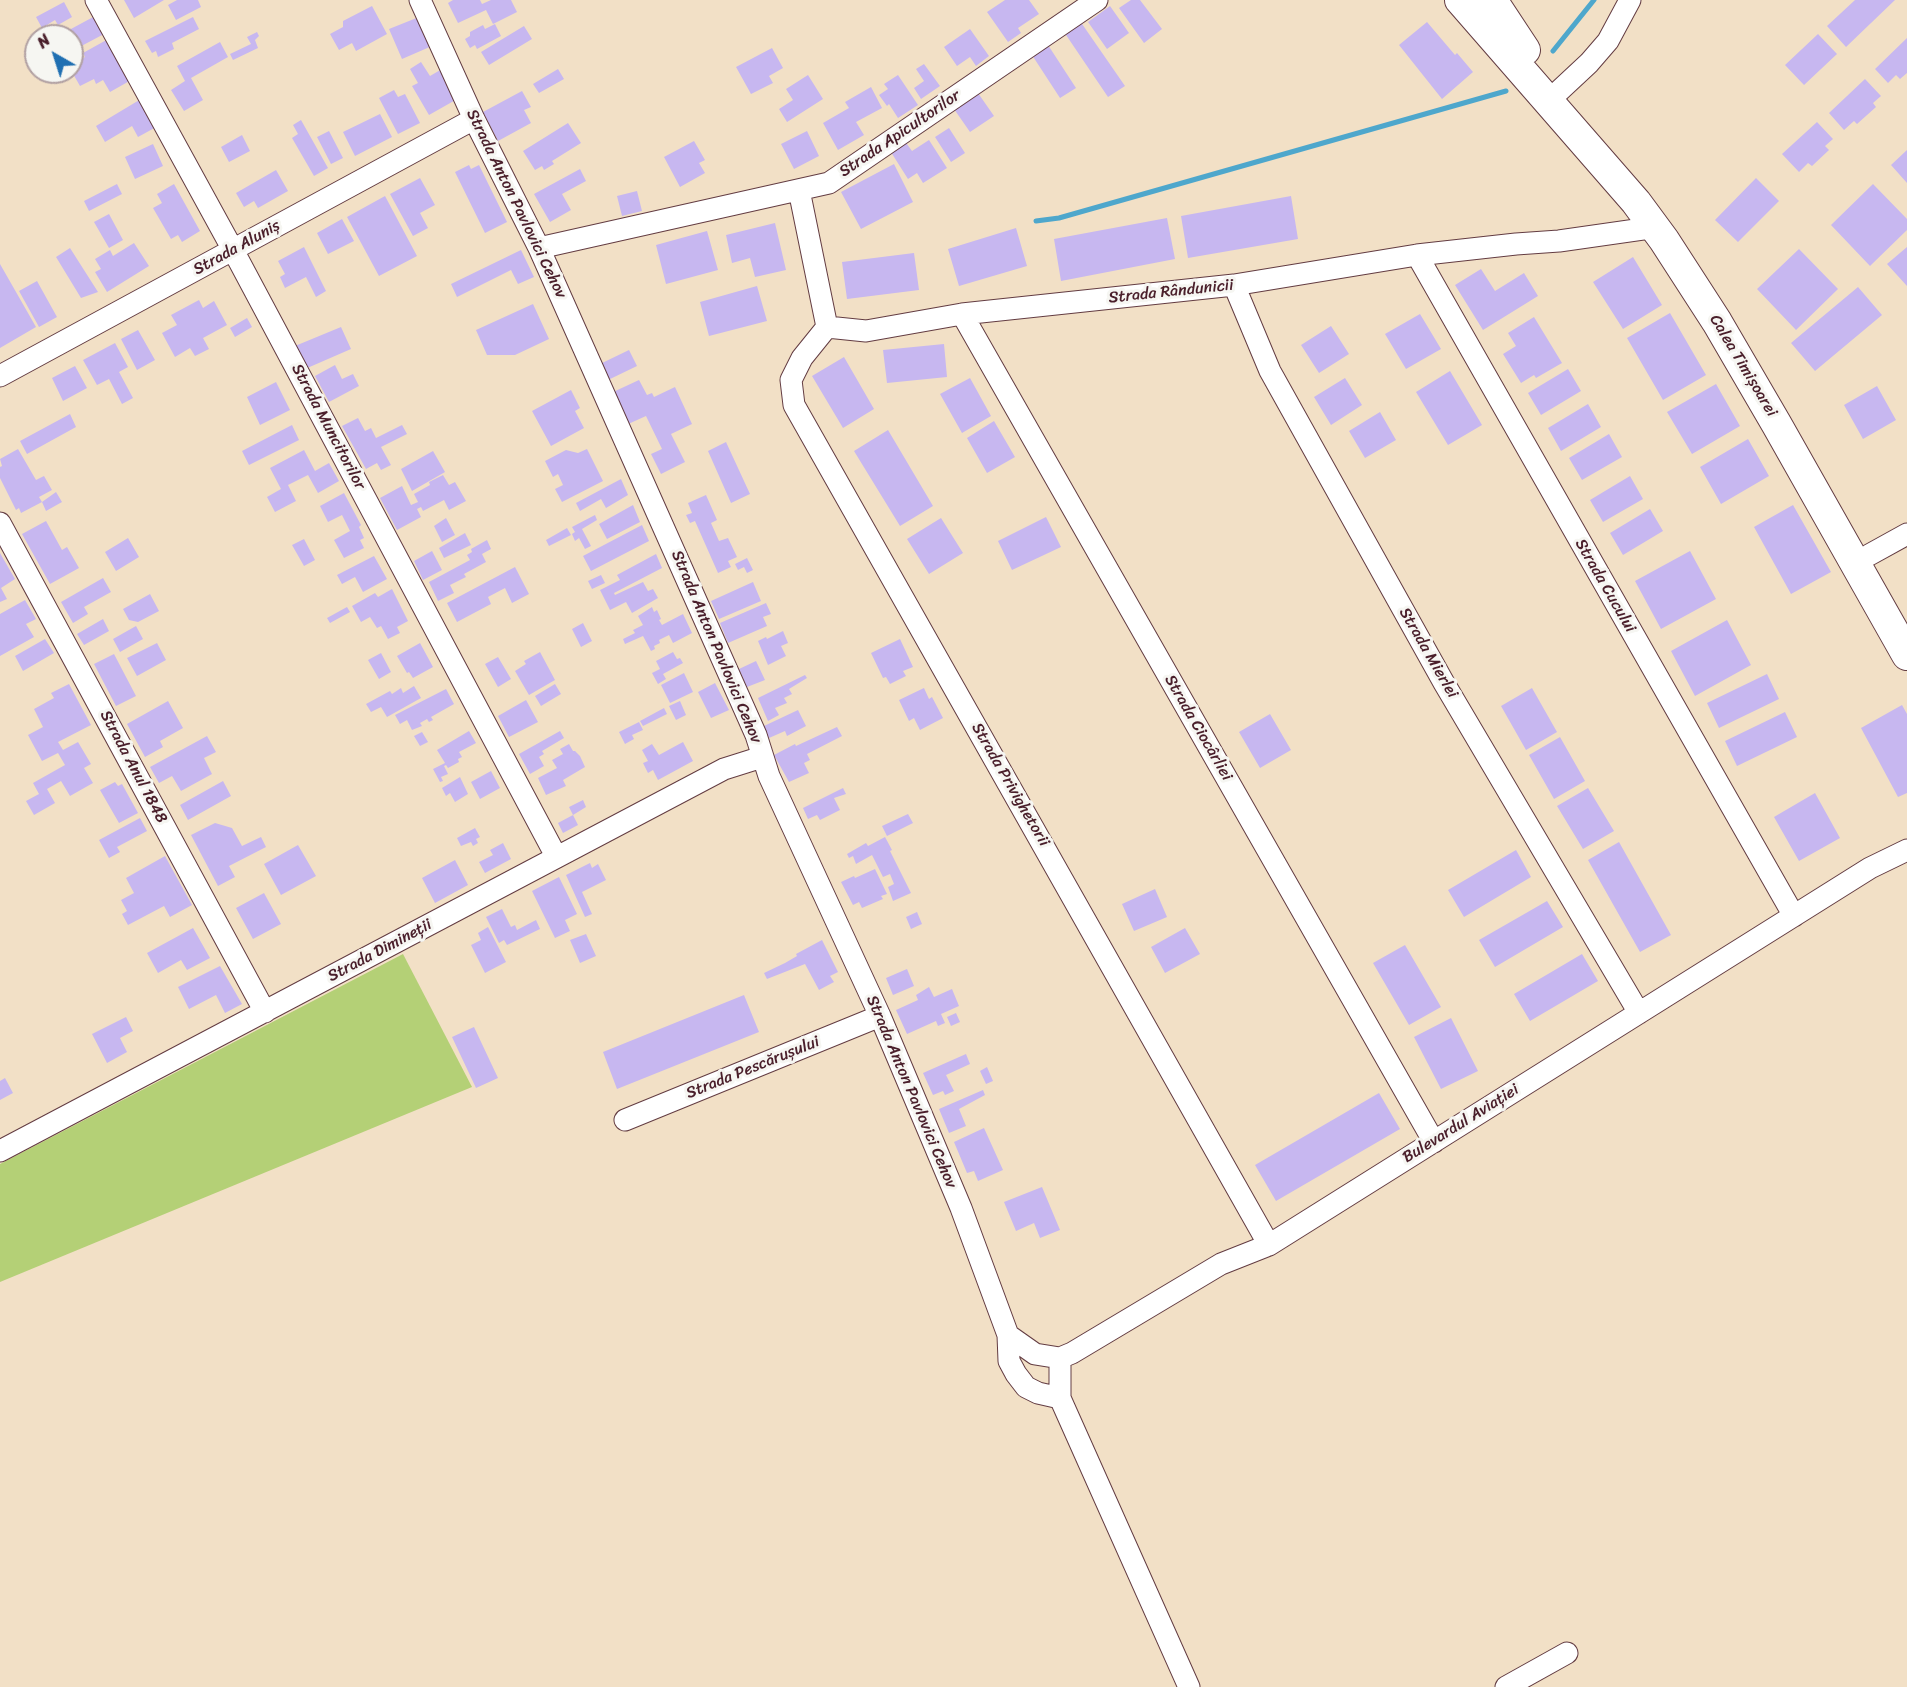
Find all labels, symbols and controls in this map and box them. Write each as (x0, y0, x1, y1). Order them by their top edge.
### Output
north arrow (24, 24, 84, 84)
text: N (30, 26, 57, 56)
street label: Strada Apicultorilor (836, 86, 964, 182)
street label: Strada Anton Pavlovici Cehov (462, 106, 570, 302)
street label: Strada Aluniș (190, 216, 284, 280)
street label: Strada Rândunicii (1108, 276, 1234, 308)
street label: Calea Timișoarei (1705, 312, 1781, 420)
street label: Strada Muncitorilor (287, 361, 369, 493)
street label: Strada Cucului (1570, 536, 1640, 636)
street label: Strada Anton Pavlovici Cehov (667, 548, 765, 746)
street label: Strada Mierlei (1394, 604, 1462, 702)
street label: Strada Ciocârliei (1160, 672, 1236, 784)
street label: Strada Anul 1848 (95, 707, 171, 827)
street label: Strada Privighetorii (967, 720, 1053, 850)
street label: Strada Dimineții (325, 916, 435, 986)
street label: Strada Anton Pavlovici Cehov (862, 993, 960, 1191)
street label: Strada Pescărușului (683, 1032, 823, 1104)
street label: Bulevardul Aviației (1399, 1080, 1523, 1168)

